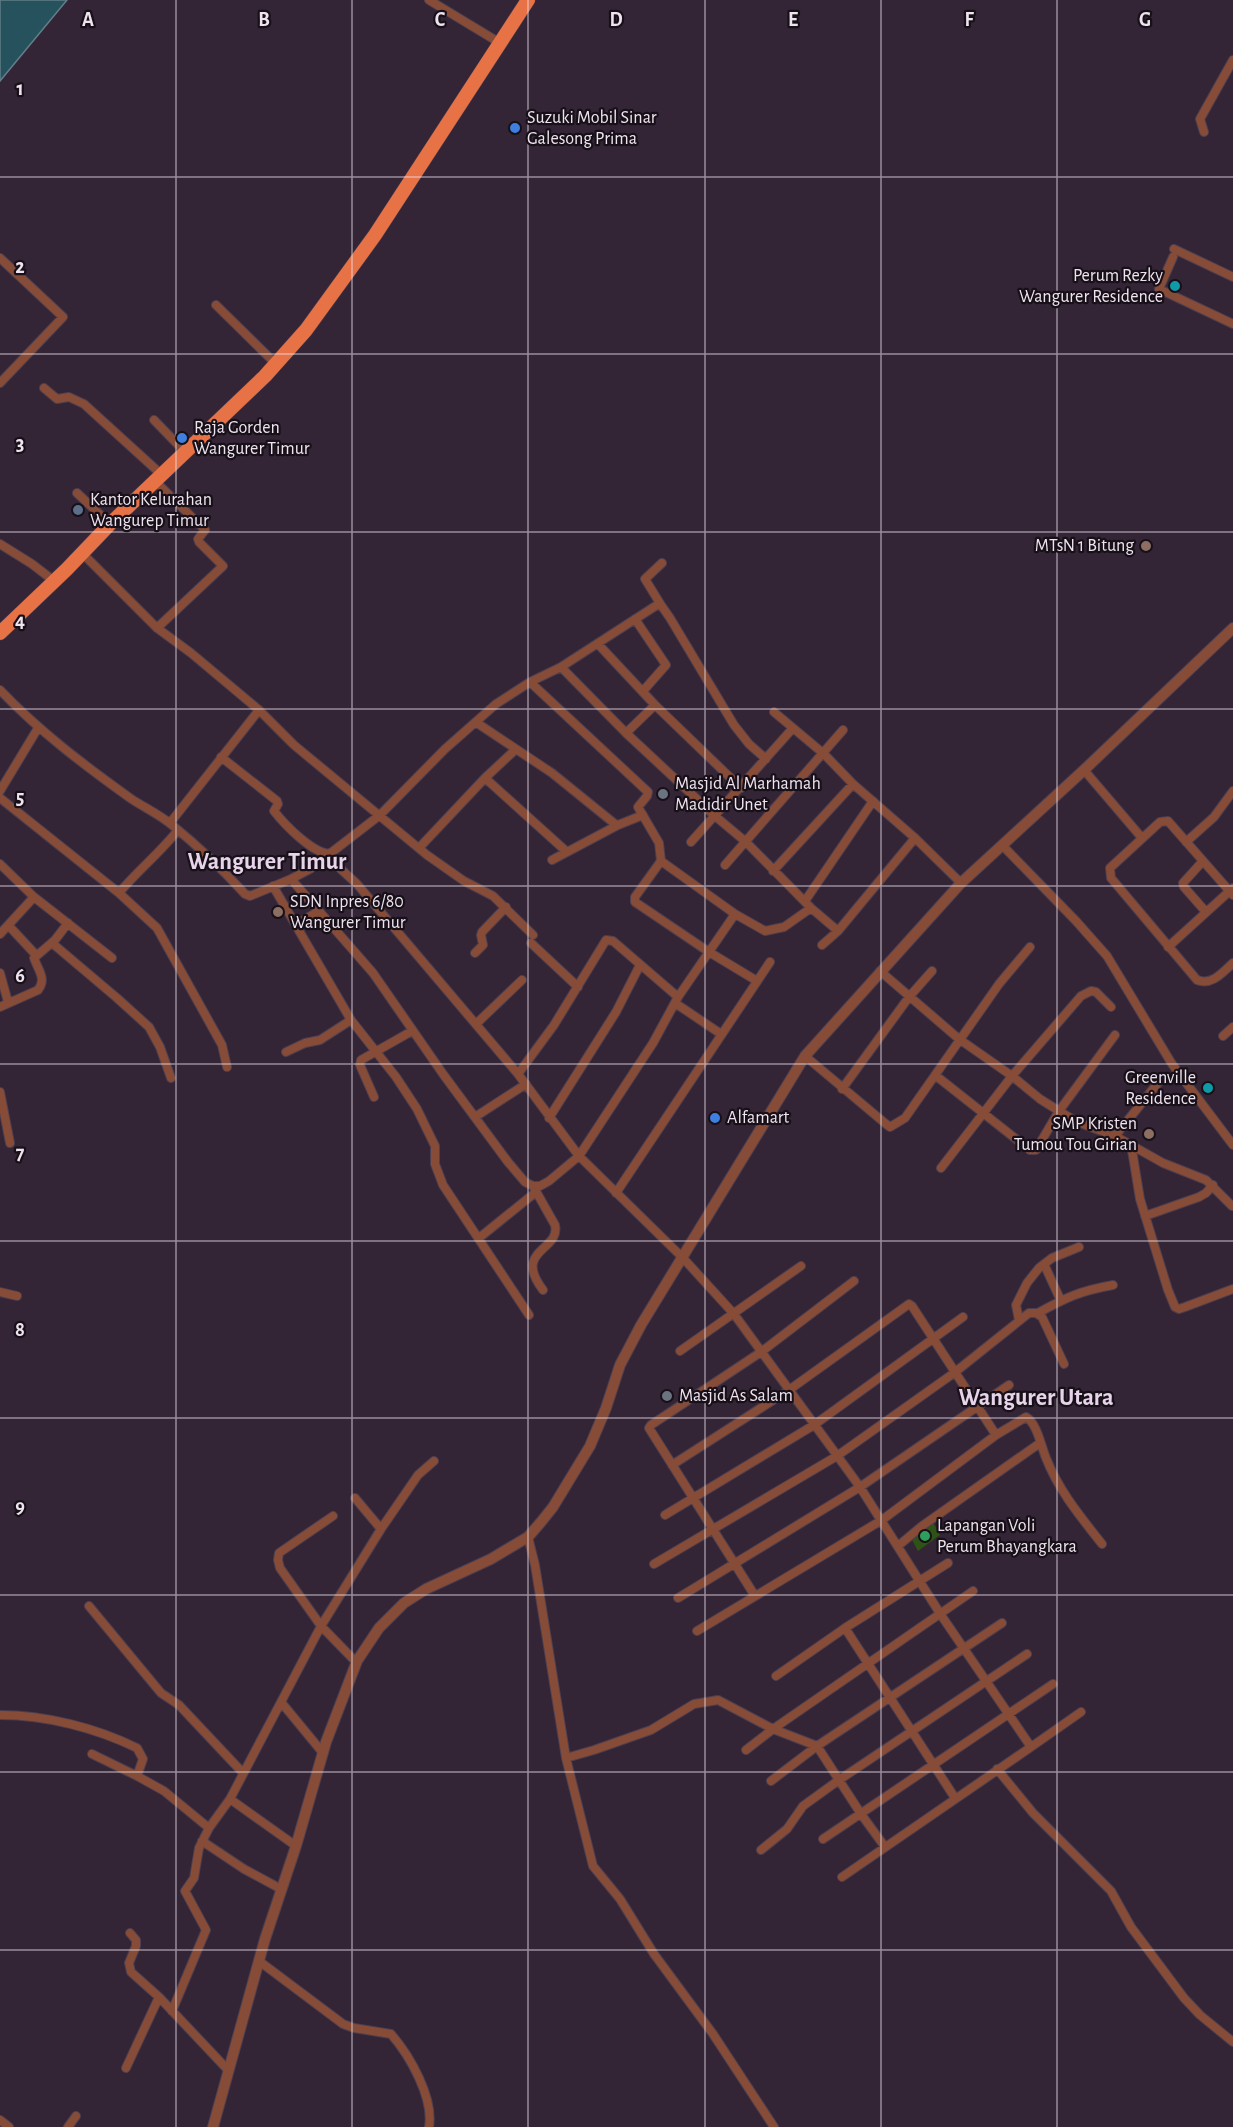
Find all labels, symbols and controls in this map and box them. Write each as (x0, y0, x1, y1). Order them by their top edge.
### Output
text: A (82, 10, 94, 30)
text: B (258, 10, 270, 30)
text: C (435, 10, 446, 30)
text: D (609, 10, 623, 30)
text: E (788, 10, 798, 30)
text: F (964, 10, 974, 30)
text: G (1139, 10, 1151, 30)
text: 1 (16, 79, 24, 99)
place label: Suzuki Mobil Sinar Galesong Prima (527, 109, 657, 148)
marker: Suzuki Mobil Sinar Galesong Prima (508, 121, 522, 135)
text: 2 (15, 257, 25, 277)
place label: Perum Rezky Wangurer Residence (1019, 267, 1163, 306)
marker: Perum Rezky Wangurer Residence (1168, 279, 1182, 293)
place label: Raja Gorden Wangurer Timur (194, 419, 310, 458)
marker: Raja Gorden Wangurer Timur (175, 431, 189, 445)
text: 3 (16, 434, 24, 454)
place label: Kantor Kelurahan Wangurep Timur (90, 491, 212, 530)
marker: Kantor Kelurahan Wangurep Timur (71, 503, 85, 517)
place label: MTsN 1 Bitung (1035, 537, 1134, 555)
marker: MTsN 1 Bitung (1139, 539, 1153, 553)
text: 4 (15, 611, 25, 631)
place label: Masjid Al Marhamah Madidir Unet (675, 775, 821, 814)
marker: Masjid Al Marhamah Madidir Unet (656, 787, 670, 801)
text: 5 (16, 788, 24, 808)
district label: Wangurer Timur (188, 850, 347, 874)
place label: SDN Inpres 6/80 Wangurer Timur (290, 893, 406, 932)
marker: SDN Inpres 6/80 Wangurer Timur (271, 905, 285, 919)
text: 6 (15, 966, 25, 986)
place label: Greenville Residence (1125, 1069, 1196, 1108)
marker: Greenville Residence (1201, 1081, 1215, 1095)
place label: Alfamart (727, 1109, 790, 1127)
marker: Alfamart (708, 1111, 722, 1125)
place label: SMP Kristen Tumou Tou Girian (1014, 1115, 1137, 1154)
marker: SMP Kristen Tumou Tou Girian (1142, 1127, 1156, 1141)
text: 7 (16, 1143, 25, 1163)
text: 8 (15, 1320, 25, 1340)
district label: Wangurer Utara (959, 1386, 1113, 1410)
place label: Masjid As Salam (679, 1387, 793, 1405)
marker: Masjid As Salam (660, 1389, 674, 1403)
text: 9 (15, 1497, 25, 1517)
place label: Lapangan Voli Perum Bhayangkara (937, 1517, 1077, 1556)
marker: Lapangan Voli Perum Bhayangkara (918, 1529, 932, 1543)

